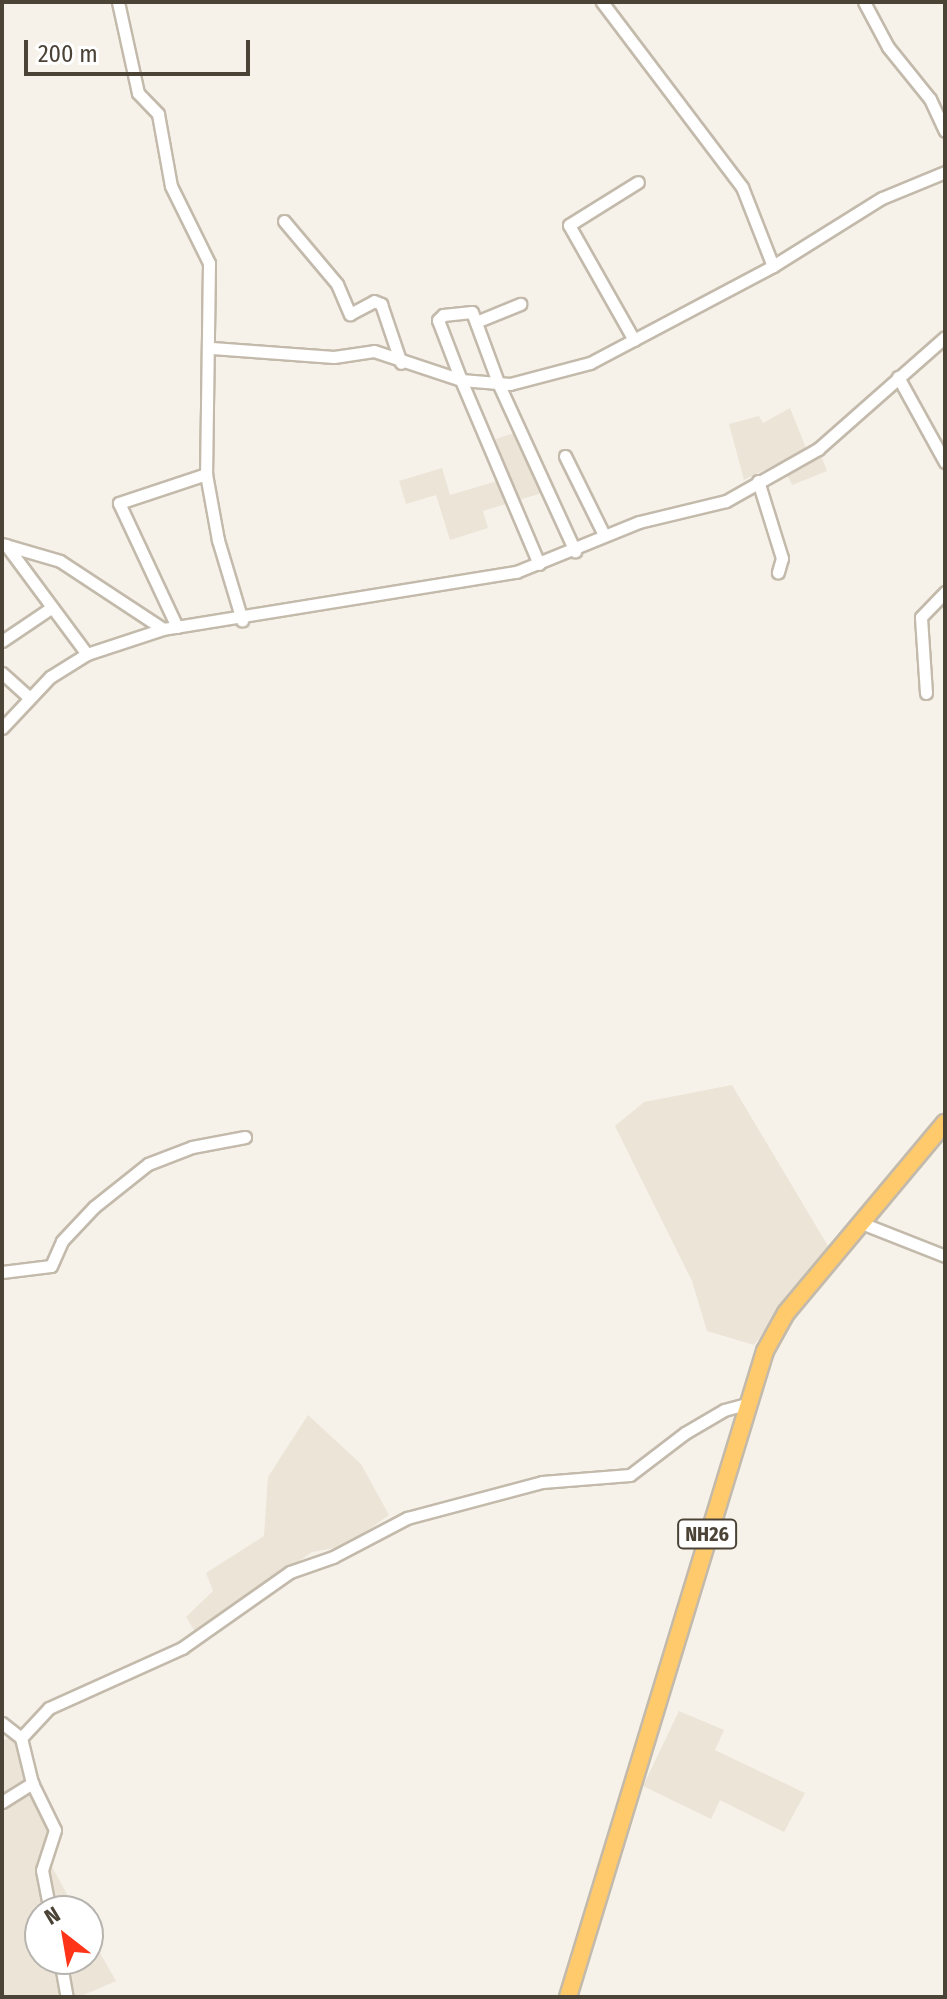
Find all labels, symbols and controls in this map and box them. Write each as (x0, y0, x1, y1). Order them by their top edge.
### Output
scale bar (28, 24, 254, 74)
text: 200 m (38, 40, 98, 68)
road number: NH26 (677, 1518, 737, 1550)
north arrow (24, 1895, 104, 1975)
text: N (40, 1901, 65, 1931)

